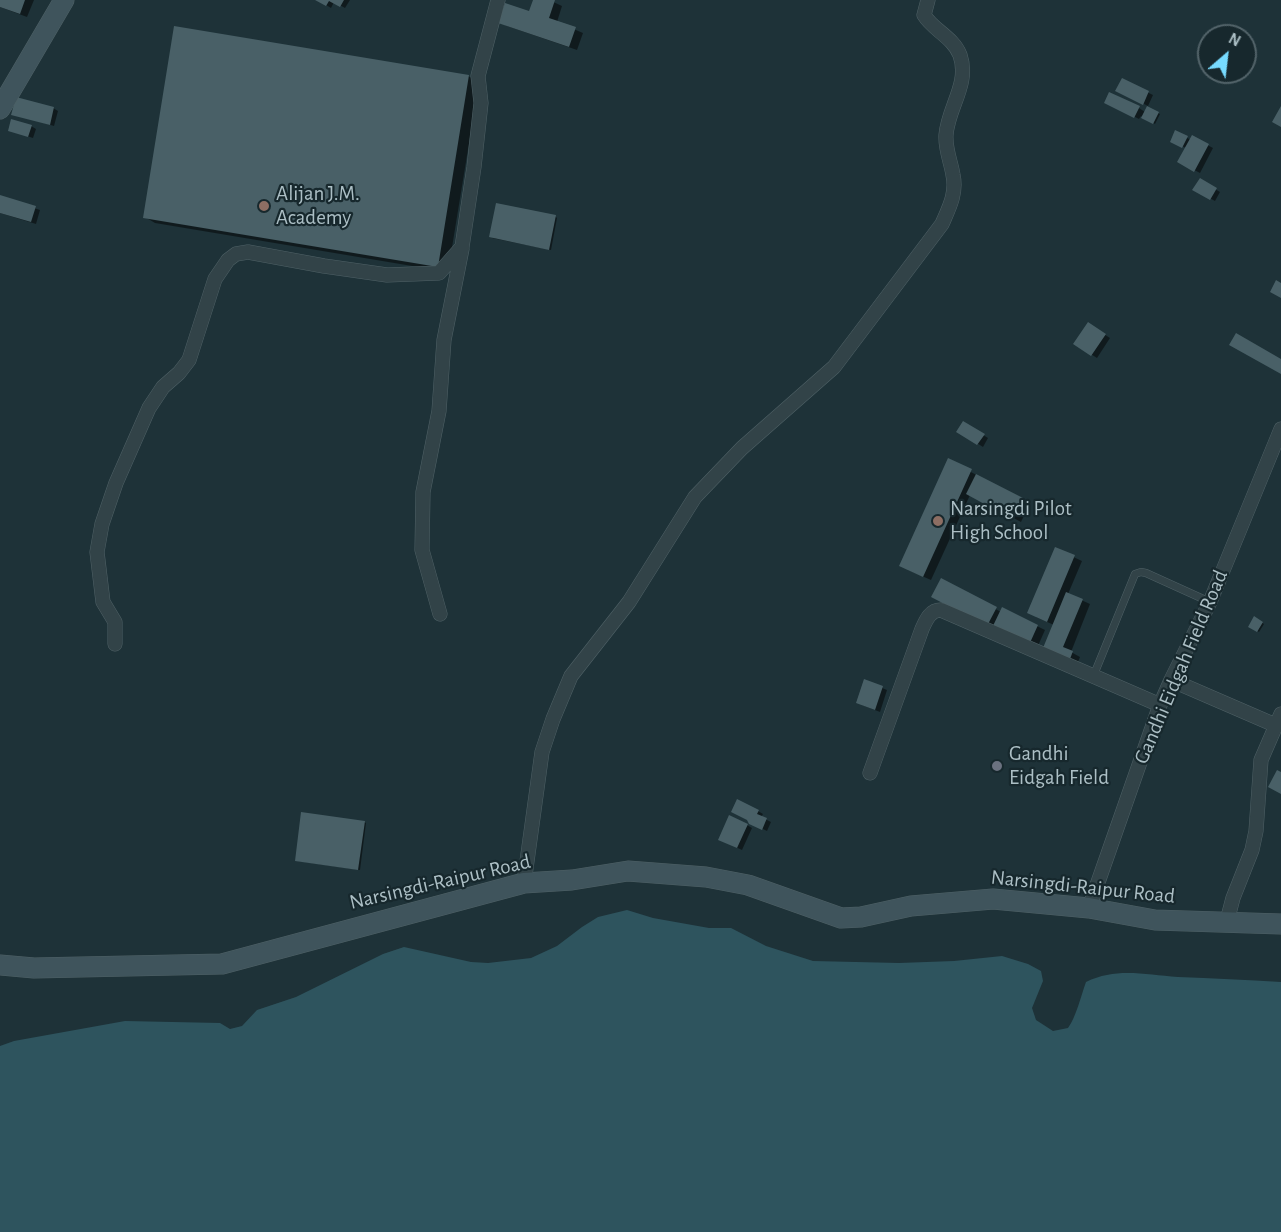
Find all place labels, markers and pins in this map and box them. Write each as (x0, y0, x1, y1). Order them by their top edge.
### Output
place label: Alijan J.M. Academy (276, 181, 360, 231)
marker: Alijan J.M. Academy (257, 199, 271, 213)
place label: Narsingdi Pilot High School (950, 496, 1072, 546)
marker: Narsingdi Pilot High School (931, 514, 945, 528)
place label: Gandhi Eidgah Field (1009, 741, 1109, 791)
marker: Gandhi Eidgah Field (990, 759, 1004, 773)

